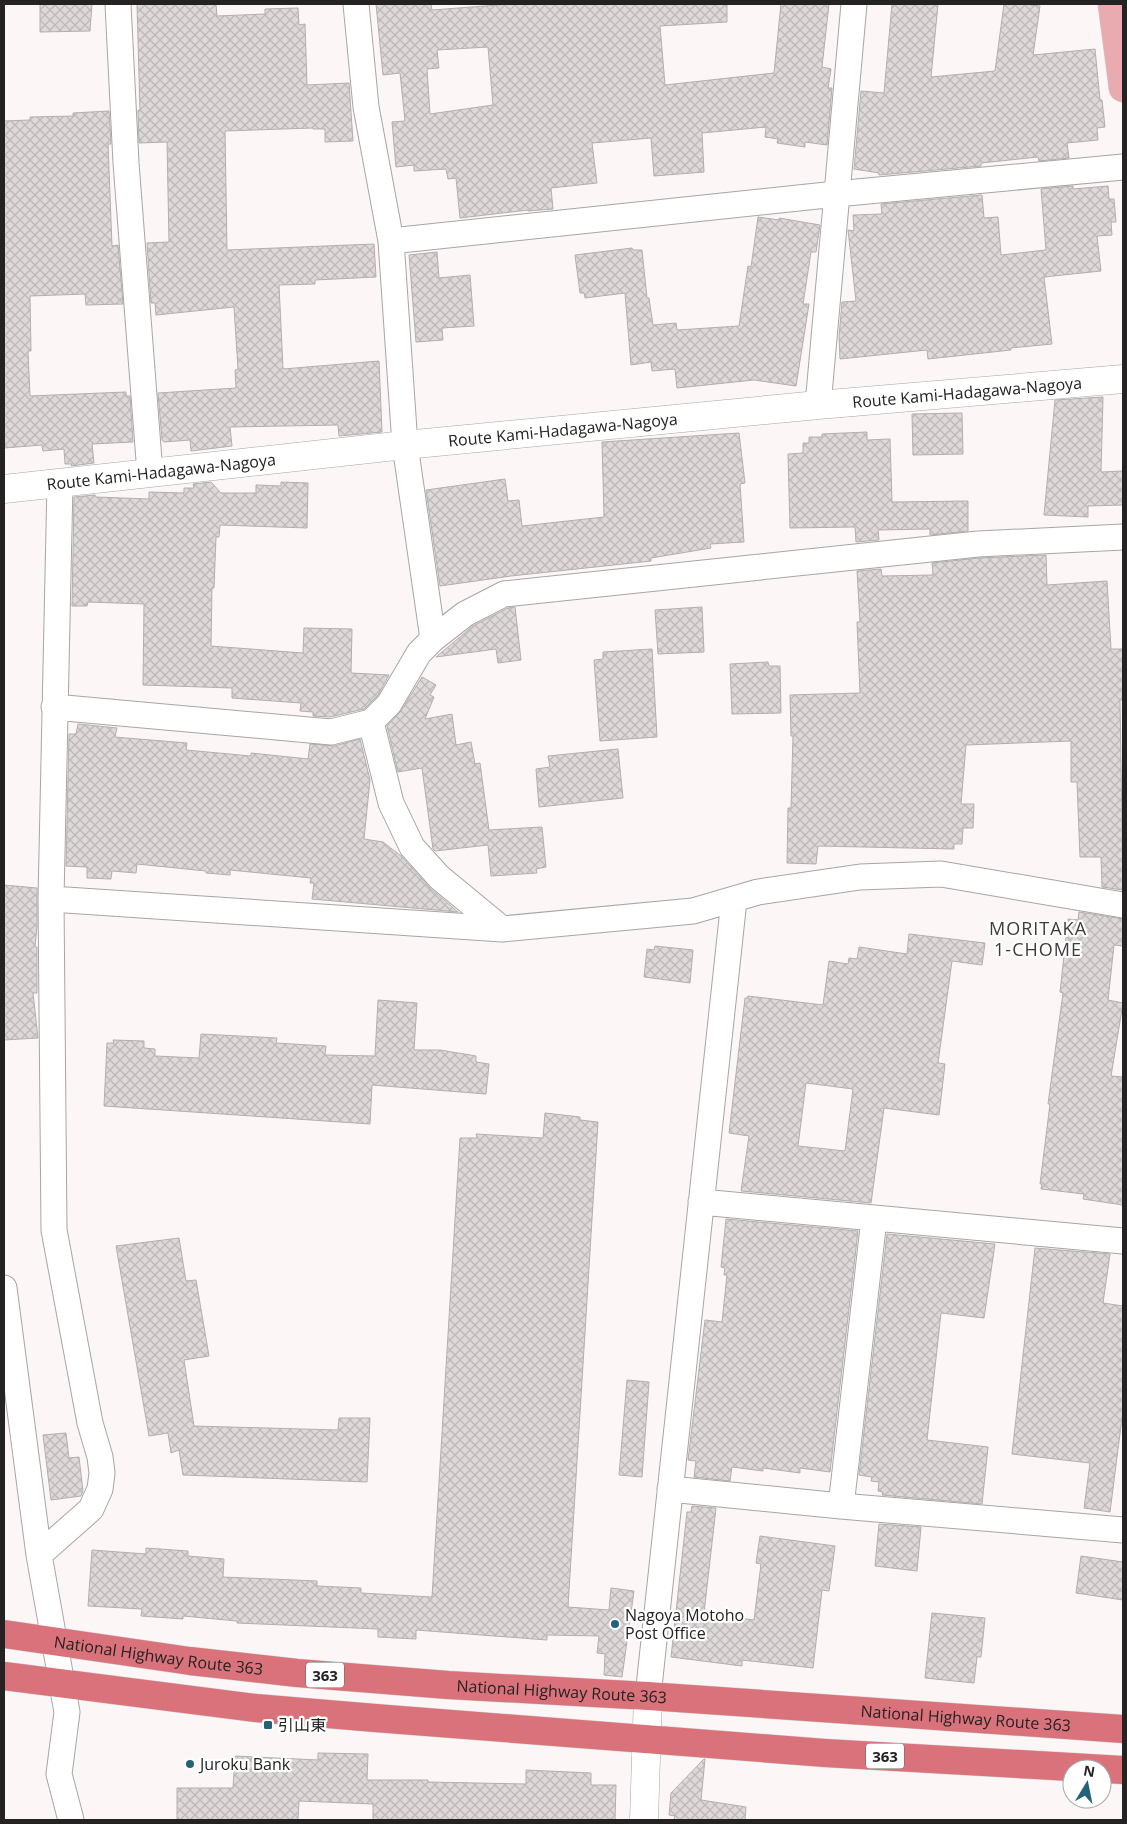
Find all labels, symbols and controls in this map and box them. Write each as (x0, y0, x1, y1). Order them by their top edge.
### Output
street label: Route Kami-Hadagawa-Nagoya (851, 372, 1083, 413)
street label: Route Kami-Hadagawa-Nagoya (447, 408, 679, 452)
street label: Route Kami-Hadagawa-Nagoya (45, 448, 277, 495)
district label: MORITAKA 1-CHOME (989, 916, 1087, 961)
place label: Nagoya Motoho Post Office (625, 1604, 744, 1644)
marker: Nagoya Motoho Post Office (609, 1618, 621, 1630)
street label: National Highway Route 363 (53, 1630, 264, 1680)
road number: 363 (306, 1662, 344, 1688)
street label: National Highway Route 363 (456, 1674, 668, 1708)
street label: National Highway Route 363 (860, 1700, 1072, 1736)
place label: 引山東 (278, 1714, 326, 1736)
marker: 引山東 (262, 1719, 274, 1731)
road number: 363 (866, 1744, 904, 1768)
place label: Juroku Bank (198, 1753, 291, 1775)
marker: Juroku Bank (184, 1758, 196, 1770)
north arrow (1062, 1759, 1112, 1809)
text: N (1082, 1760, 1097, 1781)

